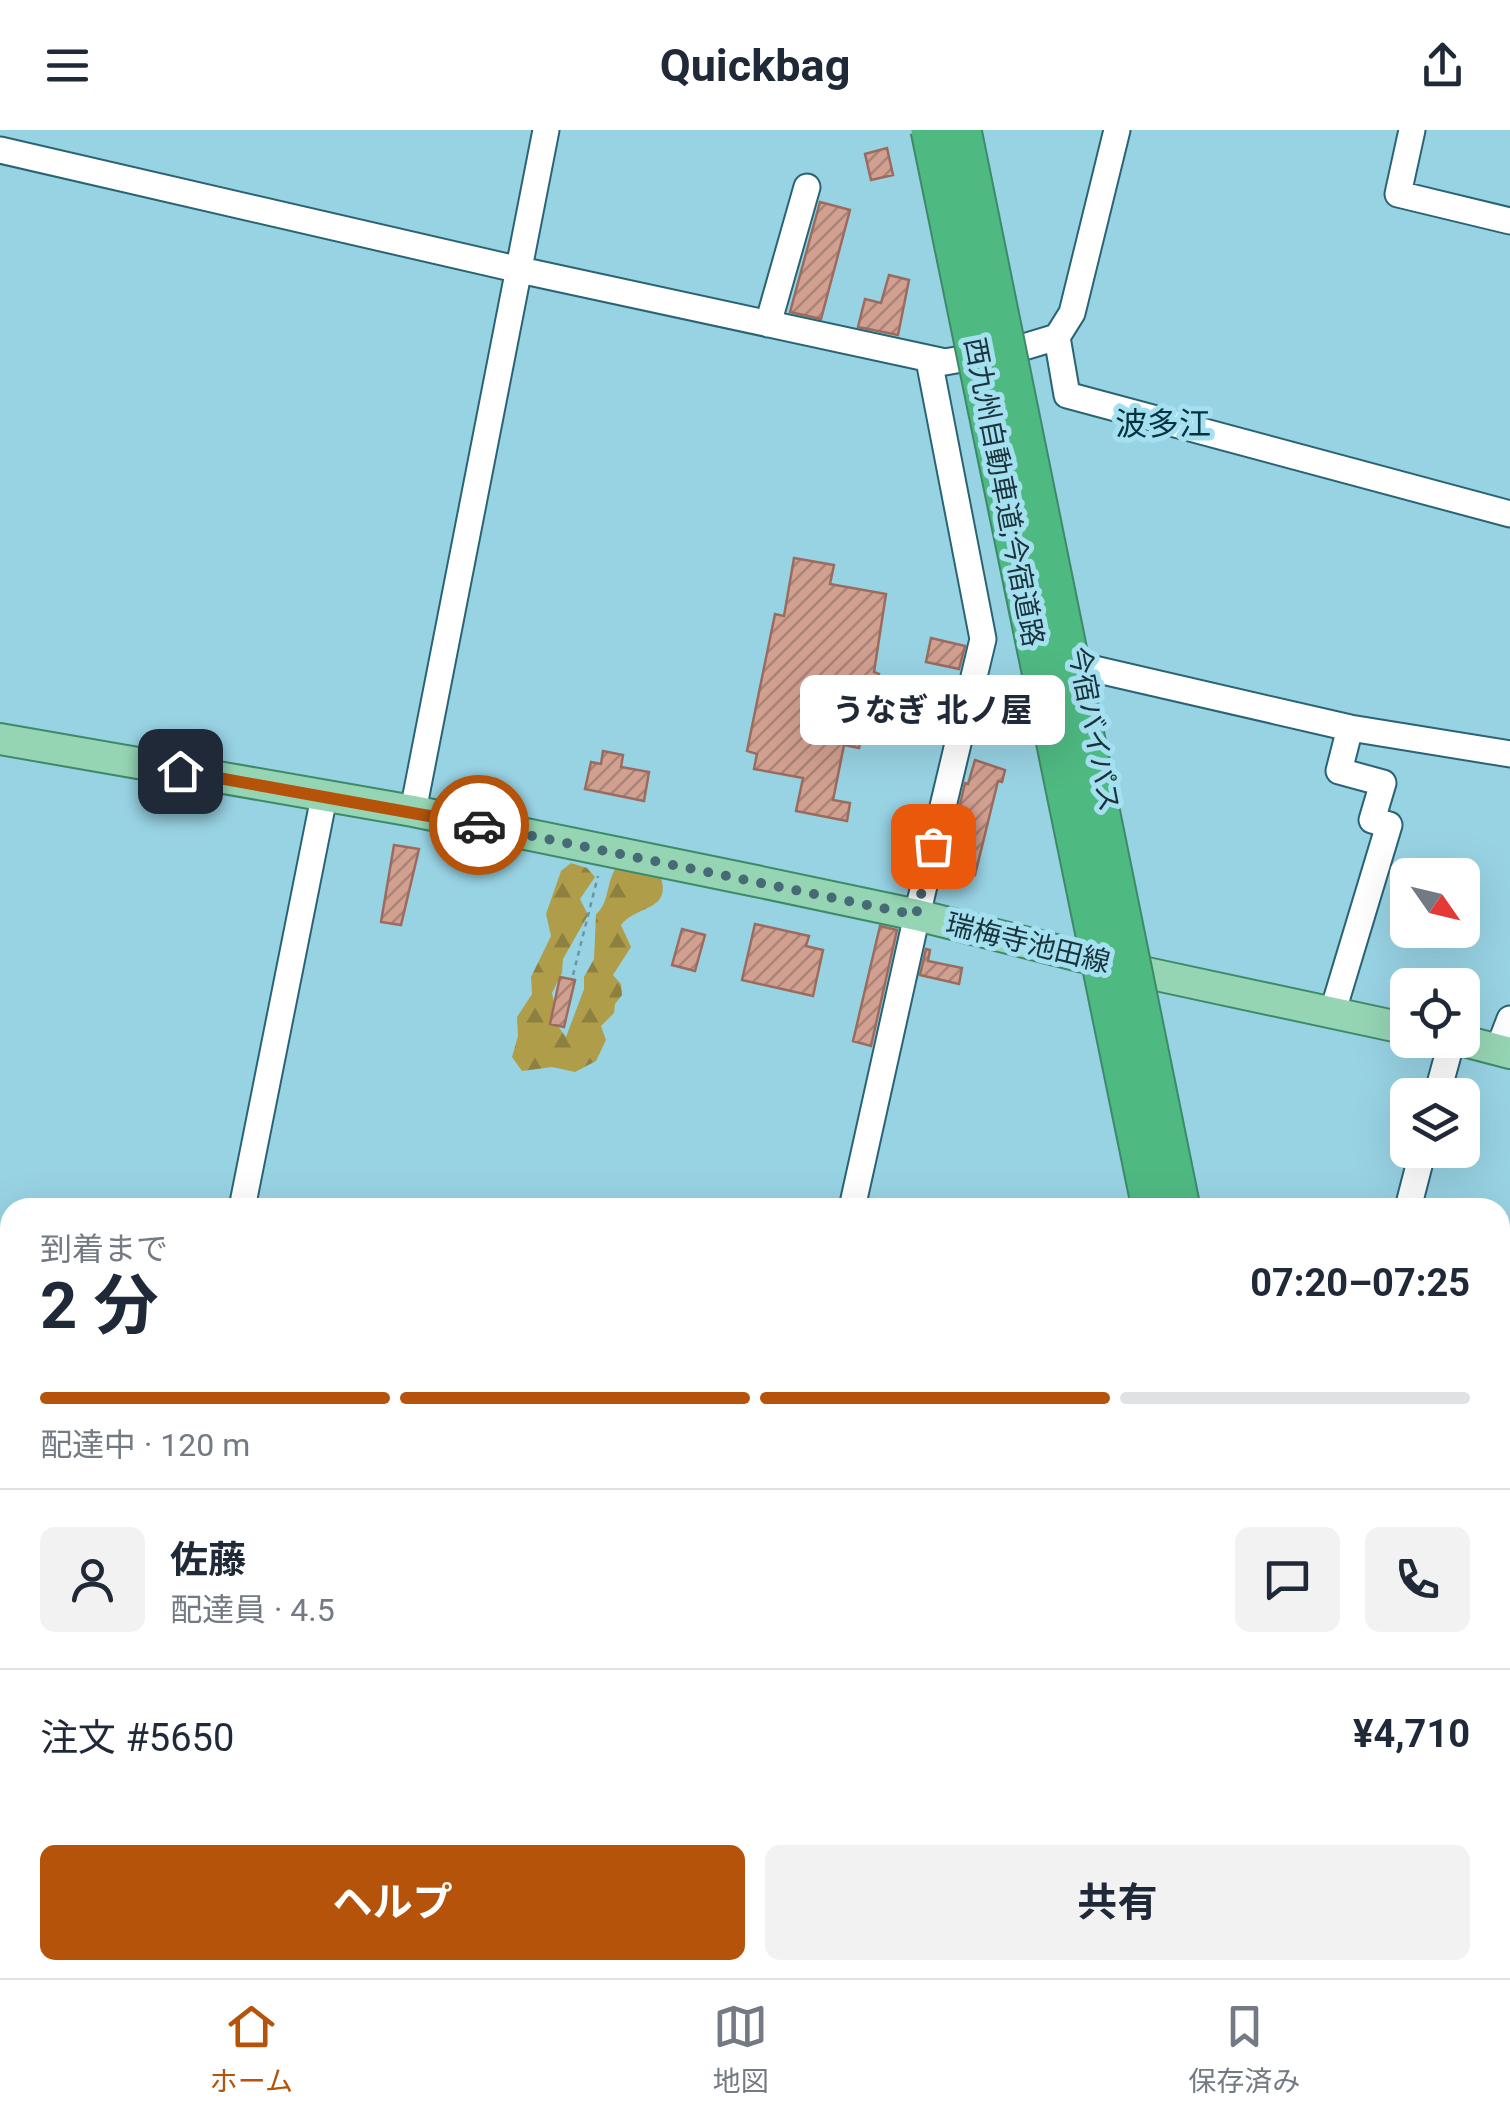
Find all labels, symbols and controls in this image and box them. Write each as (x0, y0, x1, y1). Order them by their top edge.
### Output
icon: menu (40, 38, 95, 93)
icon: share (1415, 38, 1470, 93)
text: Quickbag (660, 39, 850, 92)
street label: 西九州自動車道;今宿道路 (958, 335, 1050, 649)
district label: 波多江 (1115, 405, 1211, 443)
street label: 今宿バイパス (1062, 644, 1126, 814)
callout: うなぎ 北ノ屋 (800, 676, 1066, 746)
text: うなぎ 北ノ屋 (833, 691, 1032, 729)
pin (138, 729, 223, 814)
icon: home (153, 744, 208, 799)
courier (429, 775, 529, 875)
icon: car (452, 798, 507, 853)
pin (891, 804, 976, 889)
icon: bag (906, 819, 961, 874)
north arrow (1390, 858, 1480, 948)
map controls (1390, 858, 1480, 1168)
street label: 瑞梅寺池田線 (942, 907, 1114, 979)
button: locate (1390, 968, 1480, 1058)
button: layers (1390, 1078, 1480, 1168)
text: 到着まで (40, 1230, 168, 1268)
text: 07:20–07:25 (1250, 1261, 1470, 1305)
text: 2 分 (40, 1268, 158, 1344)
text: 配達中 · 120 m (40, 1426, 250, 1464)
button: person (40, 1527, 145, 1632)
button: chat (1235, 1527, 1340, 1632)
button: phone (1365, 1527, 1470, 1632)
text: 佐藤 (170, 1538, 246, 1582)
text: 配達員 · 4.5 (170, 1591, 335, 1629)
text: ¥4,710 (1353, 1712, 1470, 1756)
text: 注文 #5650 (40, 1716, 234, 1760)
button: ヘルプ (40, 1845, 745, 1960)
button: 共有 (765, 1845, 1470, 1960)
tab: ホーム (210, 1999, 293, 2099)
tab: 地図 (713, 1999, 769, 2099)
tab: 保存済み (1188, 1999, 1300, 2099)

